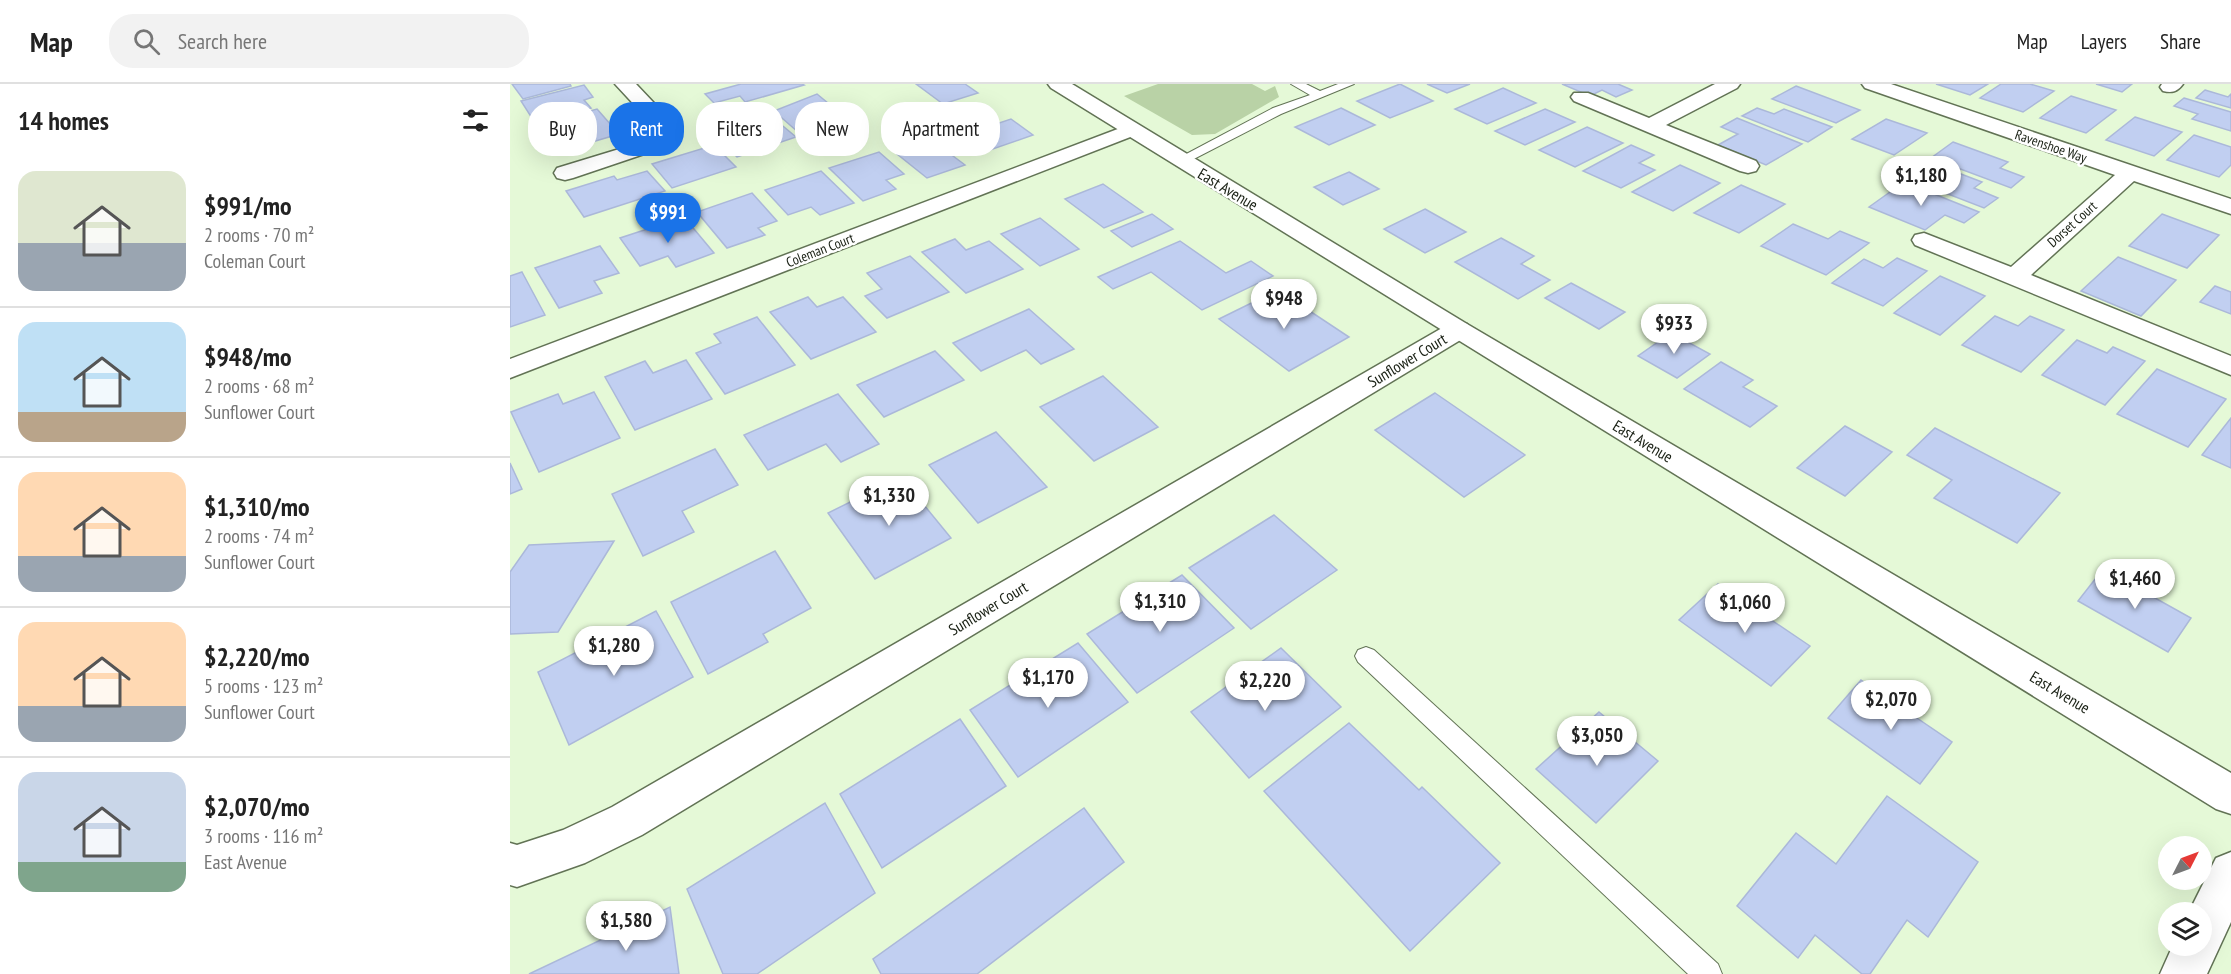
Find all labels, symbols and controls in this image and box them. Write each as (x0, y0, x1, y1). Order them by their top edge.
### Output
search box (109, 14, 529, 68)
text: Map (30, 23, 73, 60)
icon: search (130, 25, 163, 58)
text: Search here (178, 27, 267, 55)
text: Map (2017, 28, 2048, 55)
text: Layers (2081, 28, 2127, 55)
text: Share (2160, 28, 2201, 55)
chip: Buy (528, 102, 597, 156)
chip: Rent (609, 102, 684, 156)
chip: Filters (696, 102, 783, 156)
chip: New (795, 102, 869, 156)
chip: Apartment (881, 102, 1000, 156)
text: 14 homes (18, 104, 109, 137)
icon: filters (459, 104, 492, 137)
street label: Ravenshoe Way (2013, 125, 2090, 167)
pin: $1,180 (1872, 156, 1970, 207)
text: $1,180 (1895, 162, 1947, 188)
street label: East Avenue (1194, 163, 1262, 215)
text: $991/mo (204, 189, 292, 222)
pin: $991 (632, 193, 704, 244)
icon: home (66, 195, 138, 267)
street label: Dorset Court (2043, 197, 2101, 251)
text: $991 (649, 199, 687, 225)
text: 2 rooms · 70 m² (204, 222, 314, 248)
street label: Coleman Court (784, 229, 857, 271)
text: Coleman Court (204, 248, 306, 274)
pin: $948 (1248, 279, 1320, 330)
text: $948 (1265, 285, 1303, 311)
pin: $933 (1638, 304, 1710, 355)
text: $933 (1655, 310, 1693, 336)
street label: Sunflower Court (1364, 328, 1451, 391)
text: $948/mo (204, 340, 292, 373)
icon: home (66, 346, 138, 418)
text: 2 rooms · 68 m² (204, 373, 314, 399)
text: Sunflower Court (204, 399, 315, 425)
street label: East Avenue (1609, 415, 1677, 467)
pin: $1,330 (840, 476, 938, 527)
text: $1,330 (863, 482, 915, 508)
text: $1,310/mo (204, 490, 310, 523)
icon: home (66, 496, 138, 568)
text: 2 rooms · 74 m² (204, 523, 314, 549)
text: Sunflower Court (204, 549, 315, 575)
pin: $1,460 (2086, 559, 2184, 610)
text: $1,460 (2109, 565, 2161, 591)
street label: Sunflower Court (945, 576, 1032, 639)
pin: $1,310 (1111, 582, 1209, 633)
pin: $1,060 (1696, 583, 1794, 634)
text: $1,310 (1134, 588, 1186, 614)
text: $1,060 (1719, 589, 1771, 615)
pin: $1,280 (565, 626, 663, 677)
text: $1,280 (588, 632, 640, 658)
text: $2,220/mo (204, 640, 310, 673)
icon: home (66, 646, 138, 718)
pin: $1,170 (999, 658, 1097, 709)
pin: $2,220 (1216, 661, 1314, 712)
text: $1,170 (1022, 664, 1074, 690)
street label: East Avenue (2026, 666, 2094, 718)
text: $2,220 (1239, 667, 1291, 693)
text: 5 rooms · 123 m² (204, 673, 323, 699)
pin: $2,070 (1842, 680, 1940, 731)
text: $2,070 (1865, 686, 1917, 712)
text: Sunflower Court (204, 699, 315, 725)
pin: $3,050 (1548, 716, 1646, 767)
text: $3,050 (1571, 722, 1623, 748)
text: $2,070/mo (204, 790, 310, 823)
icon: home (66, 796, 138, 868)
text: 3 rooms · 116 m² (204, 823, 323, 849)
north arrow (2158, 836, 2212, 890)
map controls (2158, 836, 2212, 956)
text: East Avenue (204, 849, 287, 875)
pin: $1,580 (577, 901, 675, 952)
button: layers (2158, 902, 2212, 956)
text: $1,580 (600, 907, 652, 933)

